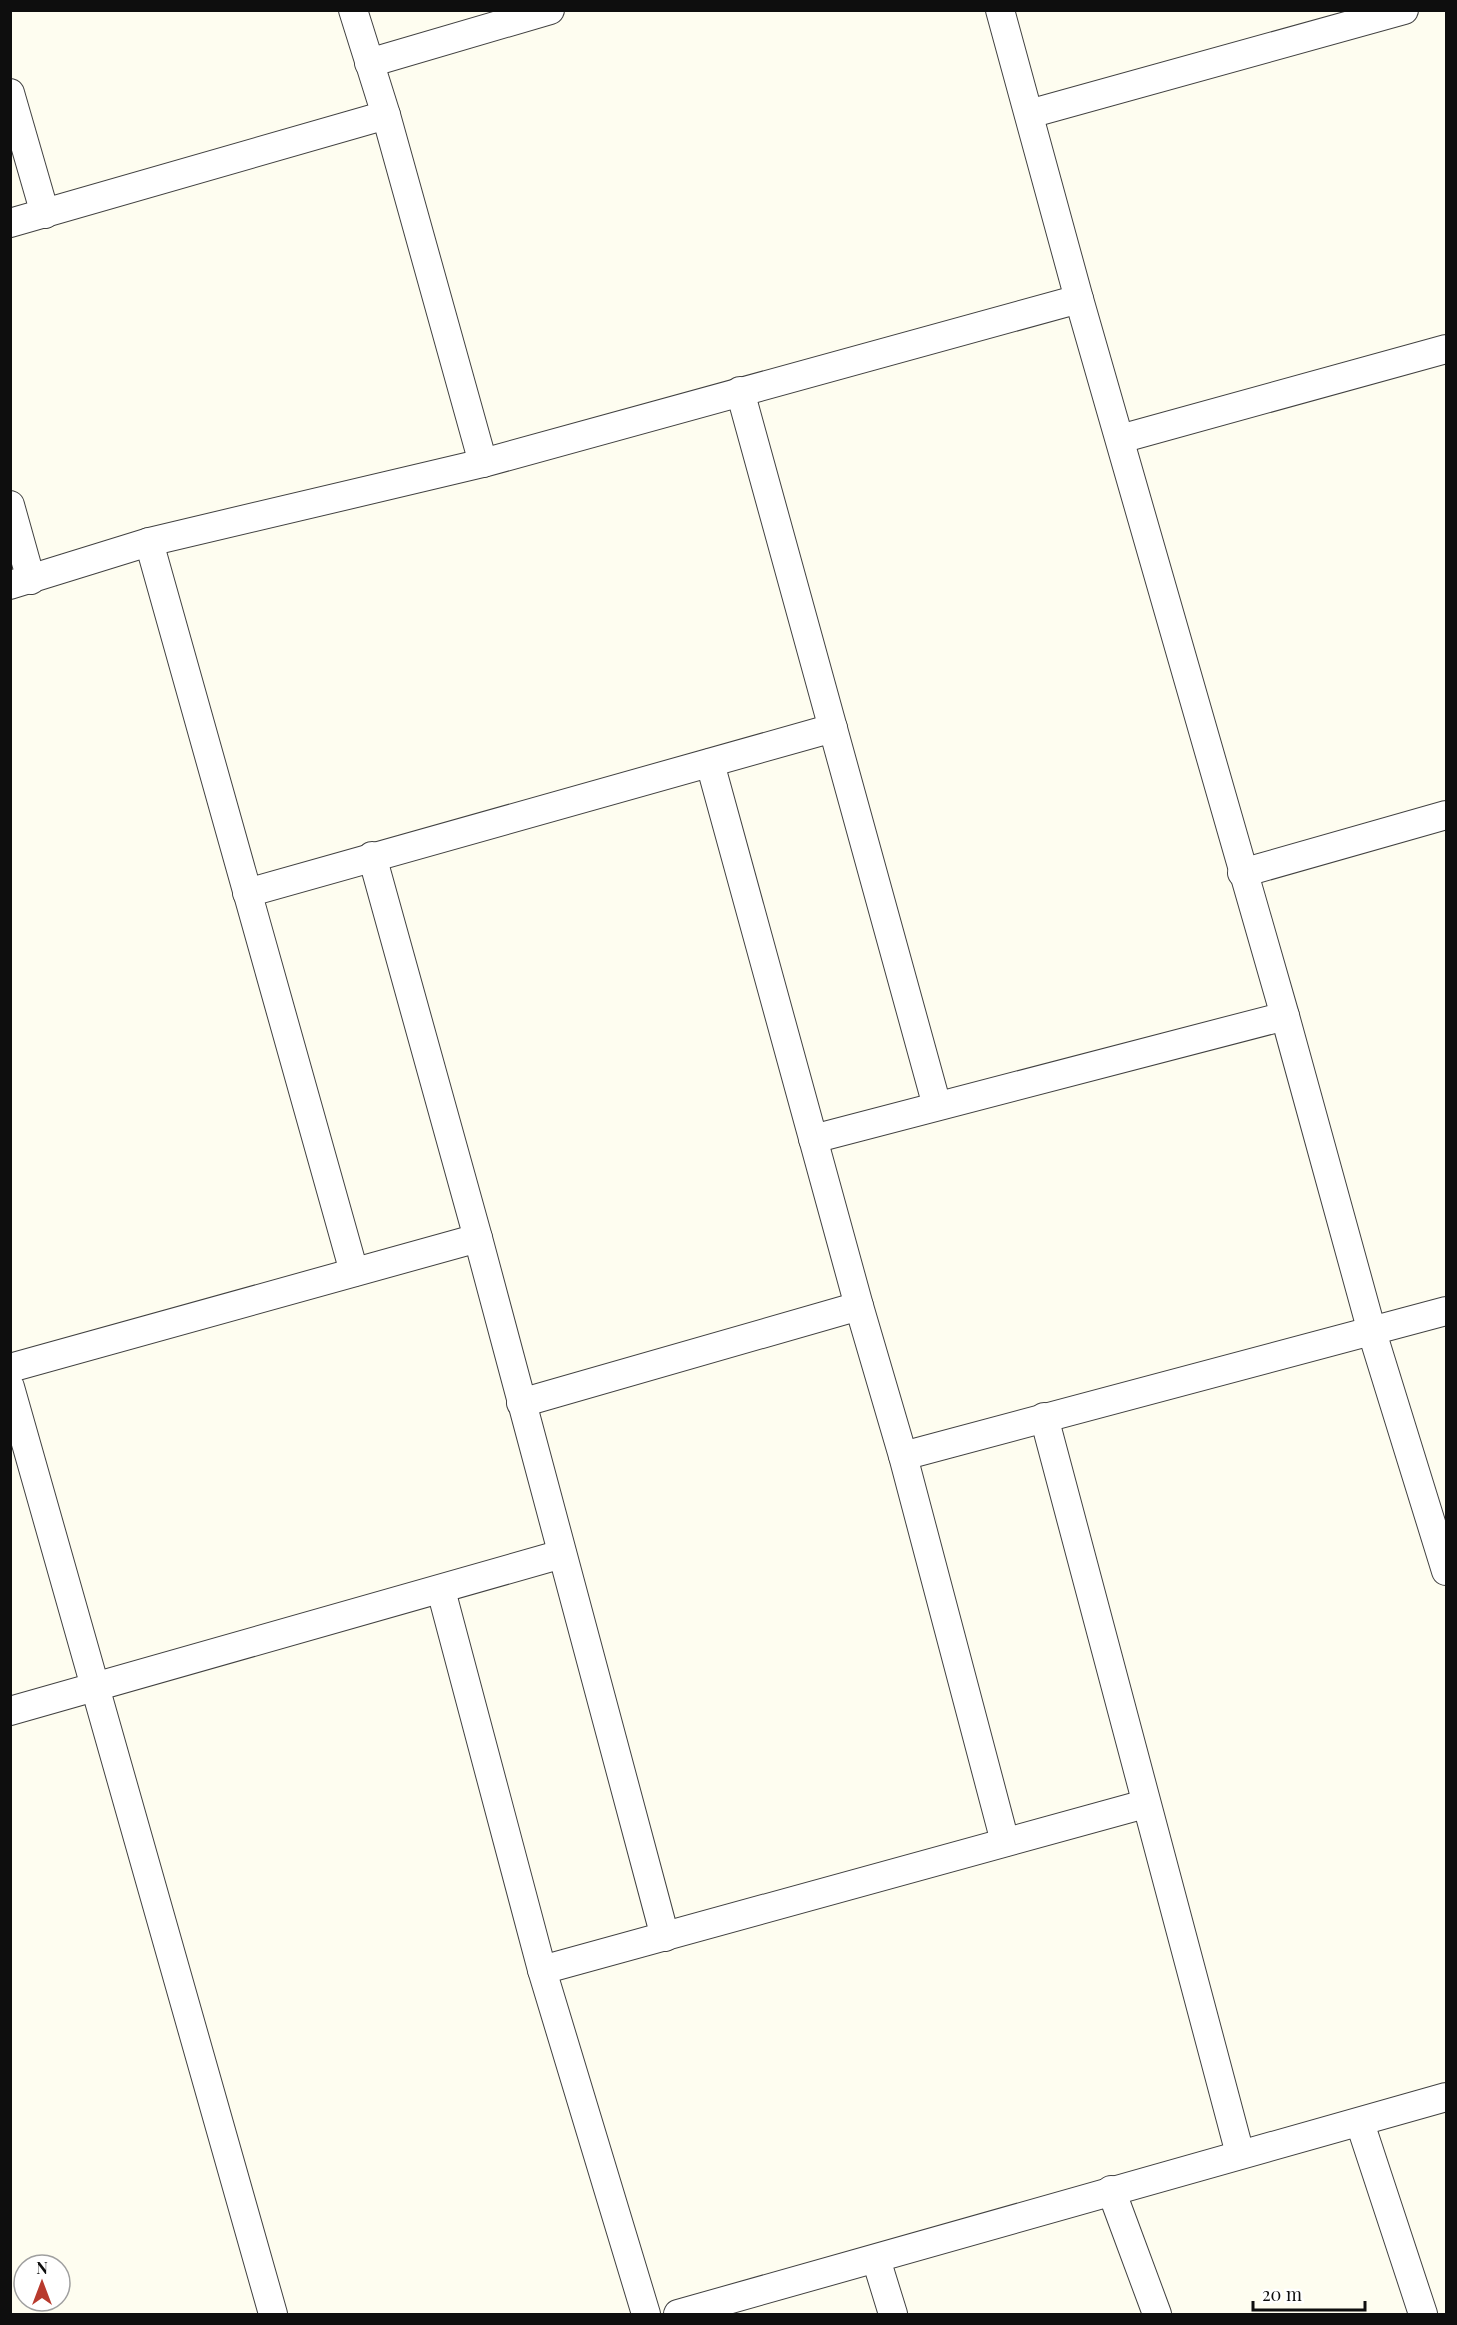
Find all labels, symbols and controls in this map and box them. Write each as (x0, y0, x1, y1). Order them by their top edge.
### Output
north arrow (12, 2253, 72, 2313)
text: N (36, 2257, 48, 2278)
scale bar (1253, 2274, 1366, 2312)
text: 20 m (1262, 2282, 1302, 2306)

